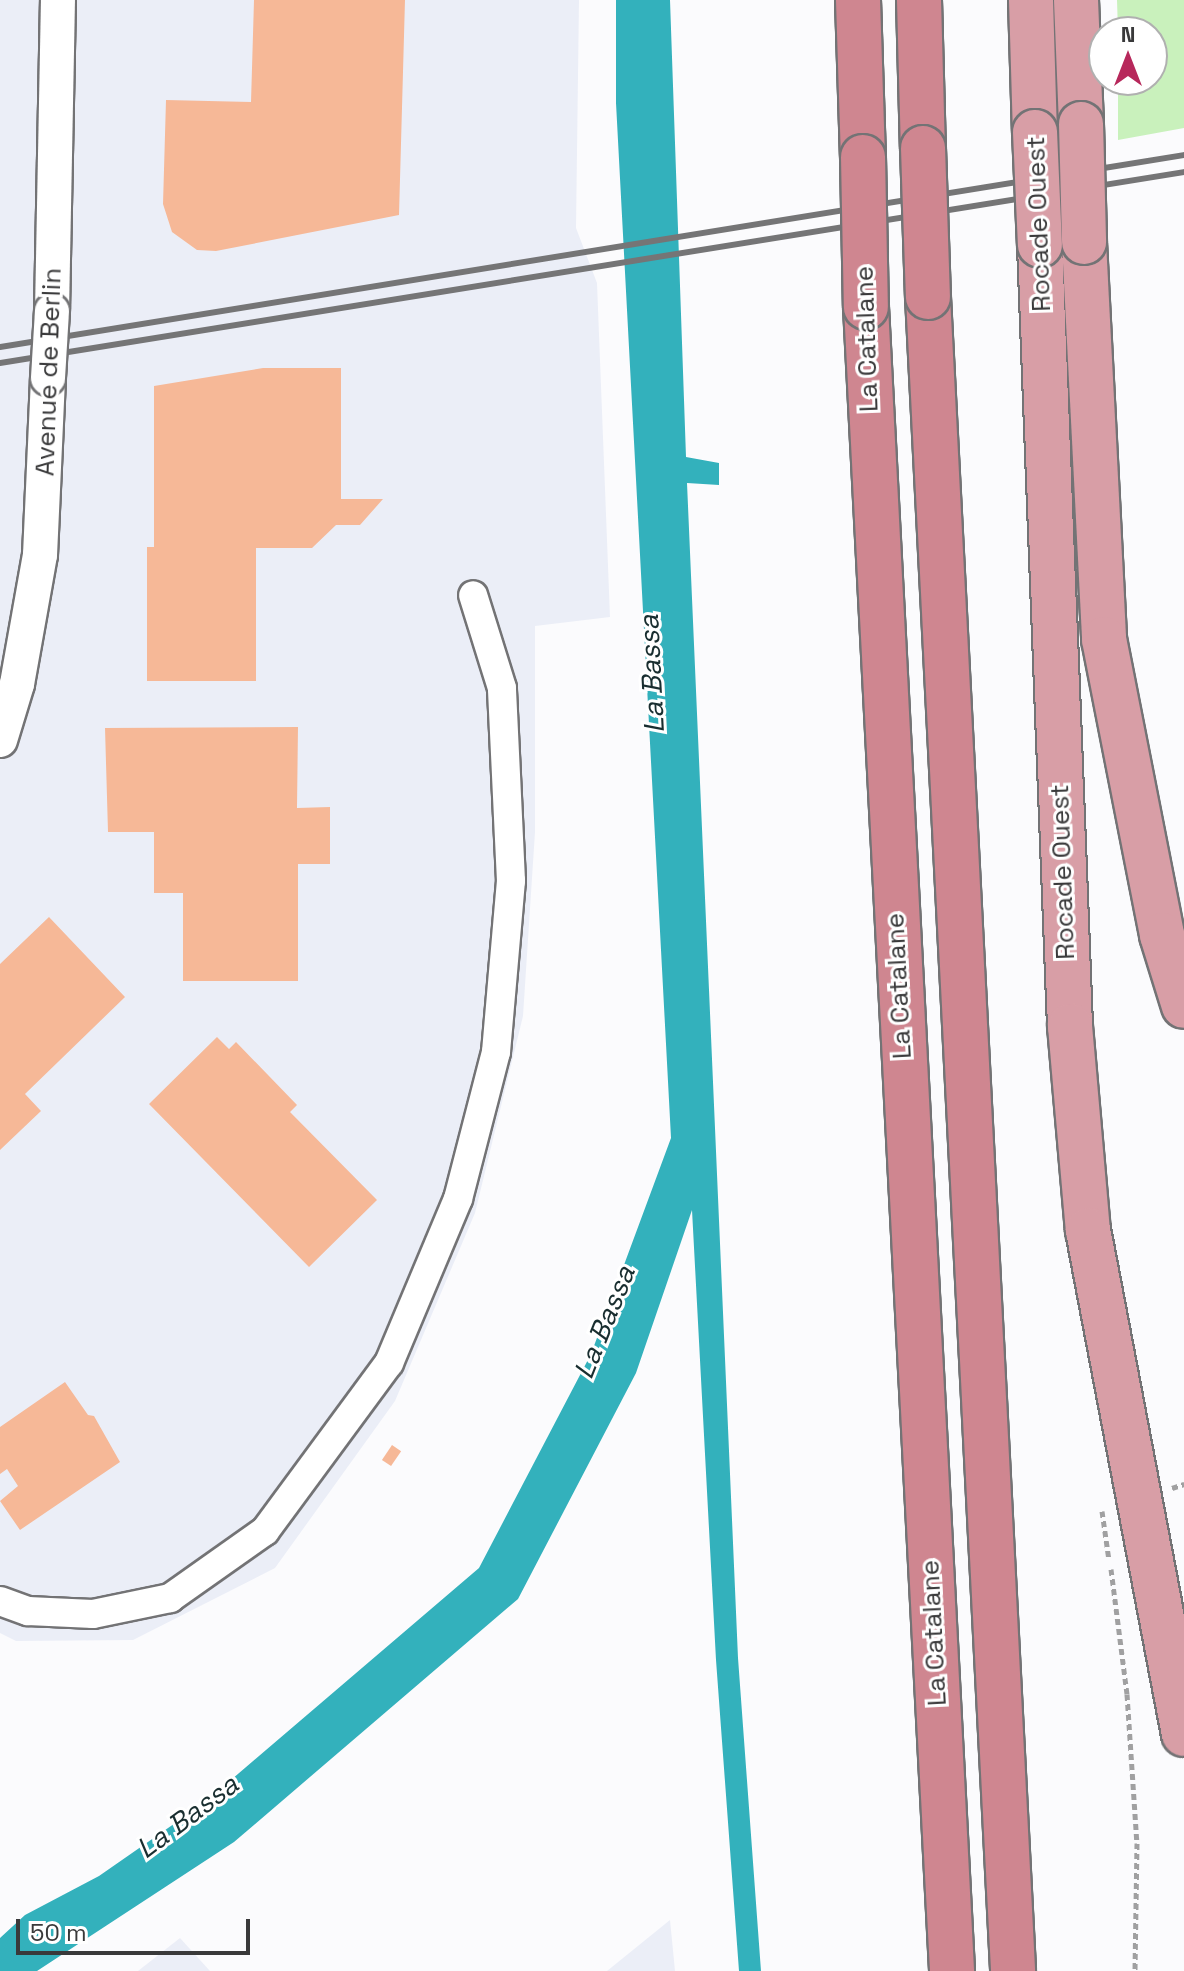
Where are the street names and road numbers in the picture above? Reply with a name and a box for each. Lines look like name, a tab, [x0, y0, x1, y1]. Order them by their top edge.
street label: Rocade Ouest	[1020, 136, 1058, 312]
street label: La Catalane	[849, 265, 885, 413]
street label: Avenue de Berlin	[30, 267, 68, 477]
street label: Rocade Ouest	[1044, 784, 1082, 960]
street label: La Catalane	[880, 912, 918, 1060]
street label: La Catalane	[915, 1559, 953, 1707]

